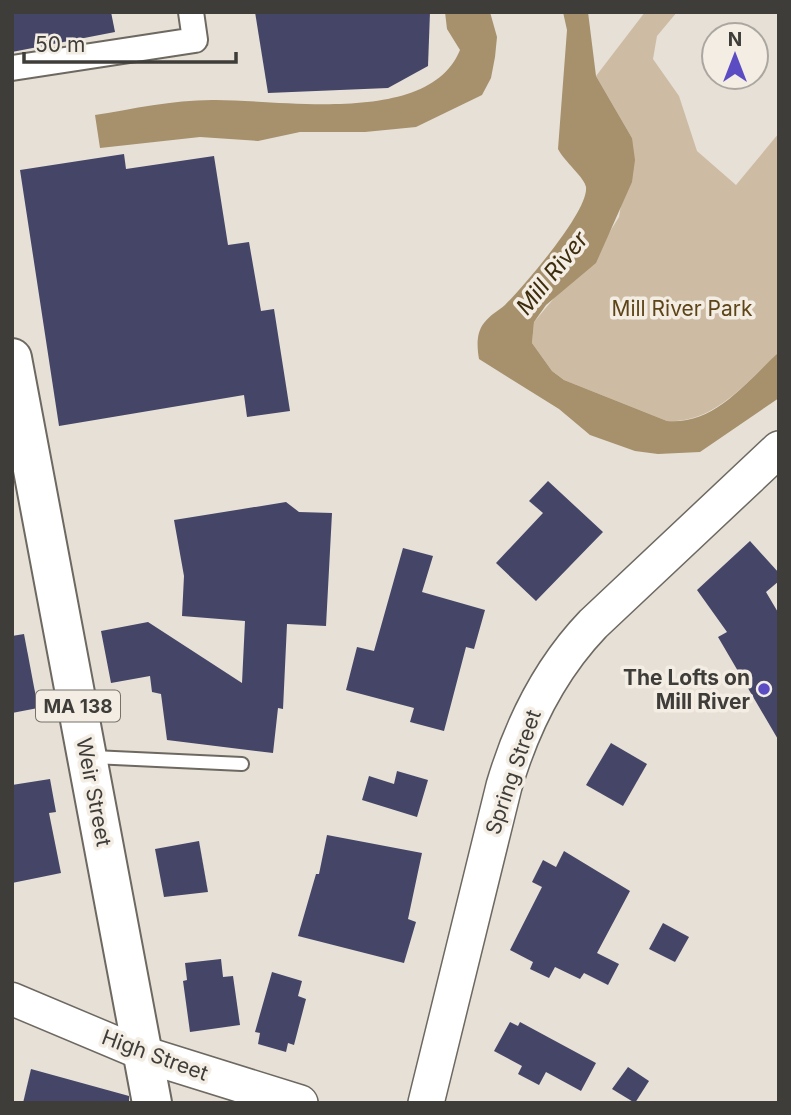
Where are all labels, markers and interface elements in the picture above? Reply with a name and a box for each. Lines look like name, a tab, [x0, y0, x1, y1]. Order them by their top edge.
scale bar	[24, 21, 236, 65]
north arrow	[700, 21, 770, 91]
text: N	[728, 28, 742, 51]
text: 50 m	[35, 32, 85, 57]
water label: Mill River	[510, 225, 595, 320]
park label: Mill River Park	[611, 296, 753, 321]
place label: The Lofts on Mill River	[623, 665, 750, 714]
marker: The Lofts on Mill River	[756, 681, 772, 697]
road number: MA 138	[36, 691, 120, 722]
street label: Spring Street	[480, 706, 546, 838]
street label: Weir Street	[71, 736, 117, 849]
street label: High Street	[98, 1024, 212, 1086]

